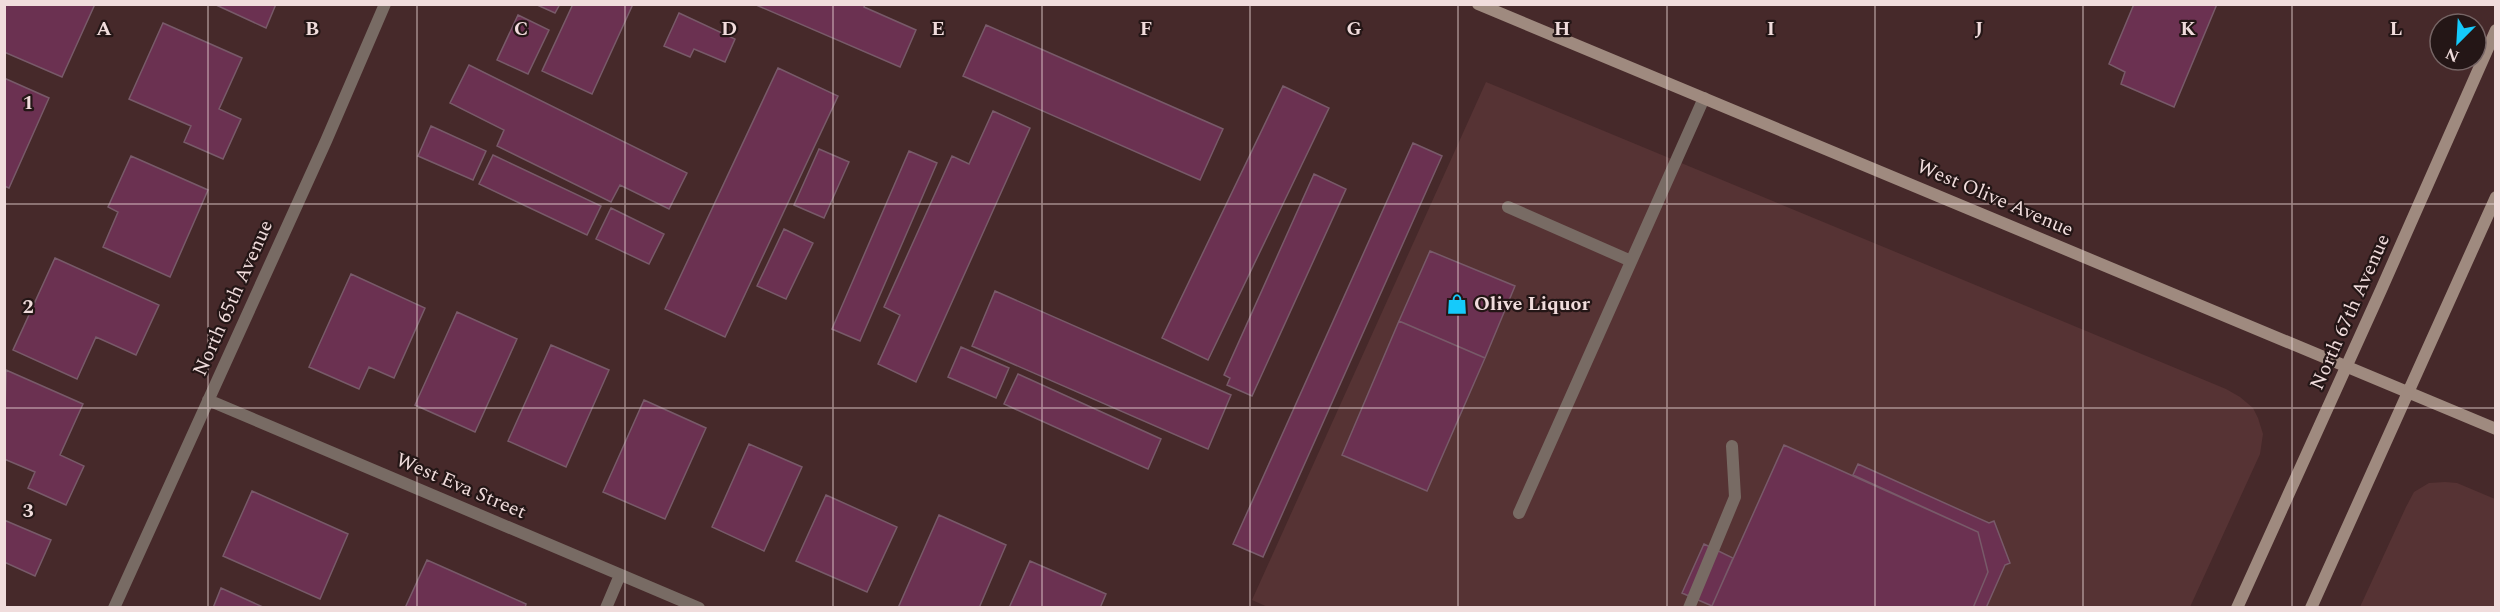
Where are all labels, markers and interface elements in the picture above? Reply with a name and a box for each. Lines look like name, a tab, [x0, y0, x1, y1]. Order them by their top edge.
north arrow	[2428, 12, 2488, 72]
text: A	[96, 14, 112, 44]
text: B	[305, 14, 319, 44]
text: C	[514, 14, 528, 44]
text: D	[721, 14, 737, 44]
text: E	[931, 14, 945, 44]
text: F	[1140, 14, 1152, 44]
text: G	[1346, 14, 1362, 44]
text: H	[1554, 14, 1570, 44]
text: I	[1767, 14, 1775, 44]
text: J	[1975, 14, 1983, 44]
text: K	[2180, 14, 2196, 44]
text: L	[2390, 14, 2402, 44]
text: N	[2441, 41, 2463, 68]
text: 1	[22, 88, 34, 118]
street label: West Olive Avenue	[1912, 151, 2078, 245]
street label: North 65th Avenue	[185, 215, 281, 381]
street label: North 67th Avenue	[2302, 229, 2398, 395]
place label: Olive Liquor	[1474, 289, 1590, 319]
text: 2	[22, 292, 34, 322]
shop icon: Olive Liquor	[1445, 292, 1469, 316]
street label: West Eva Street	[391, 445, 531, 527]
text: 3	[22, 496, 34, 526]

